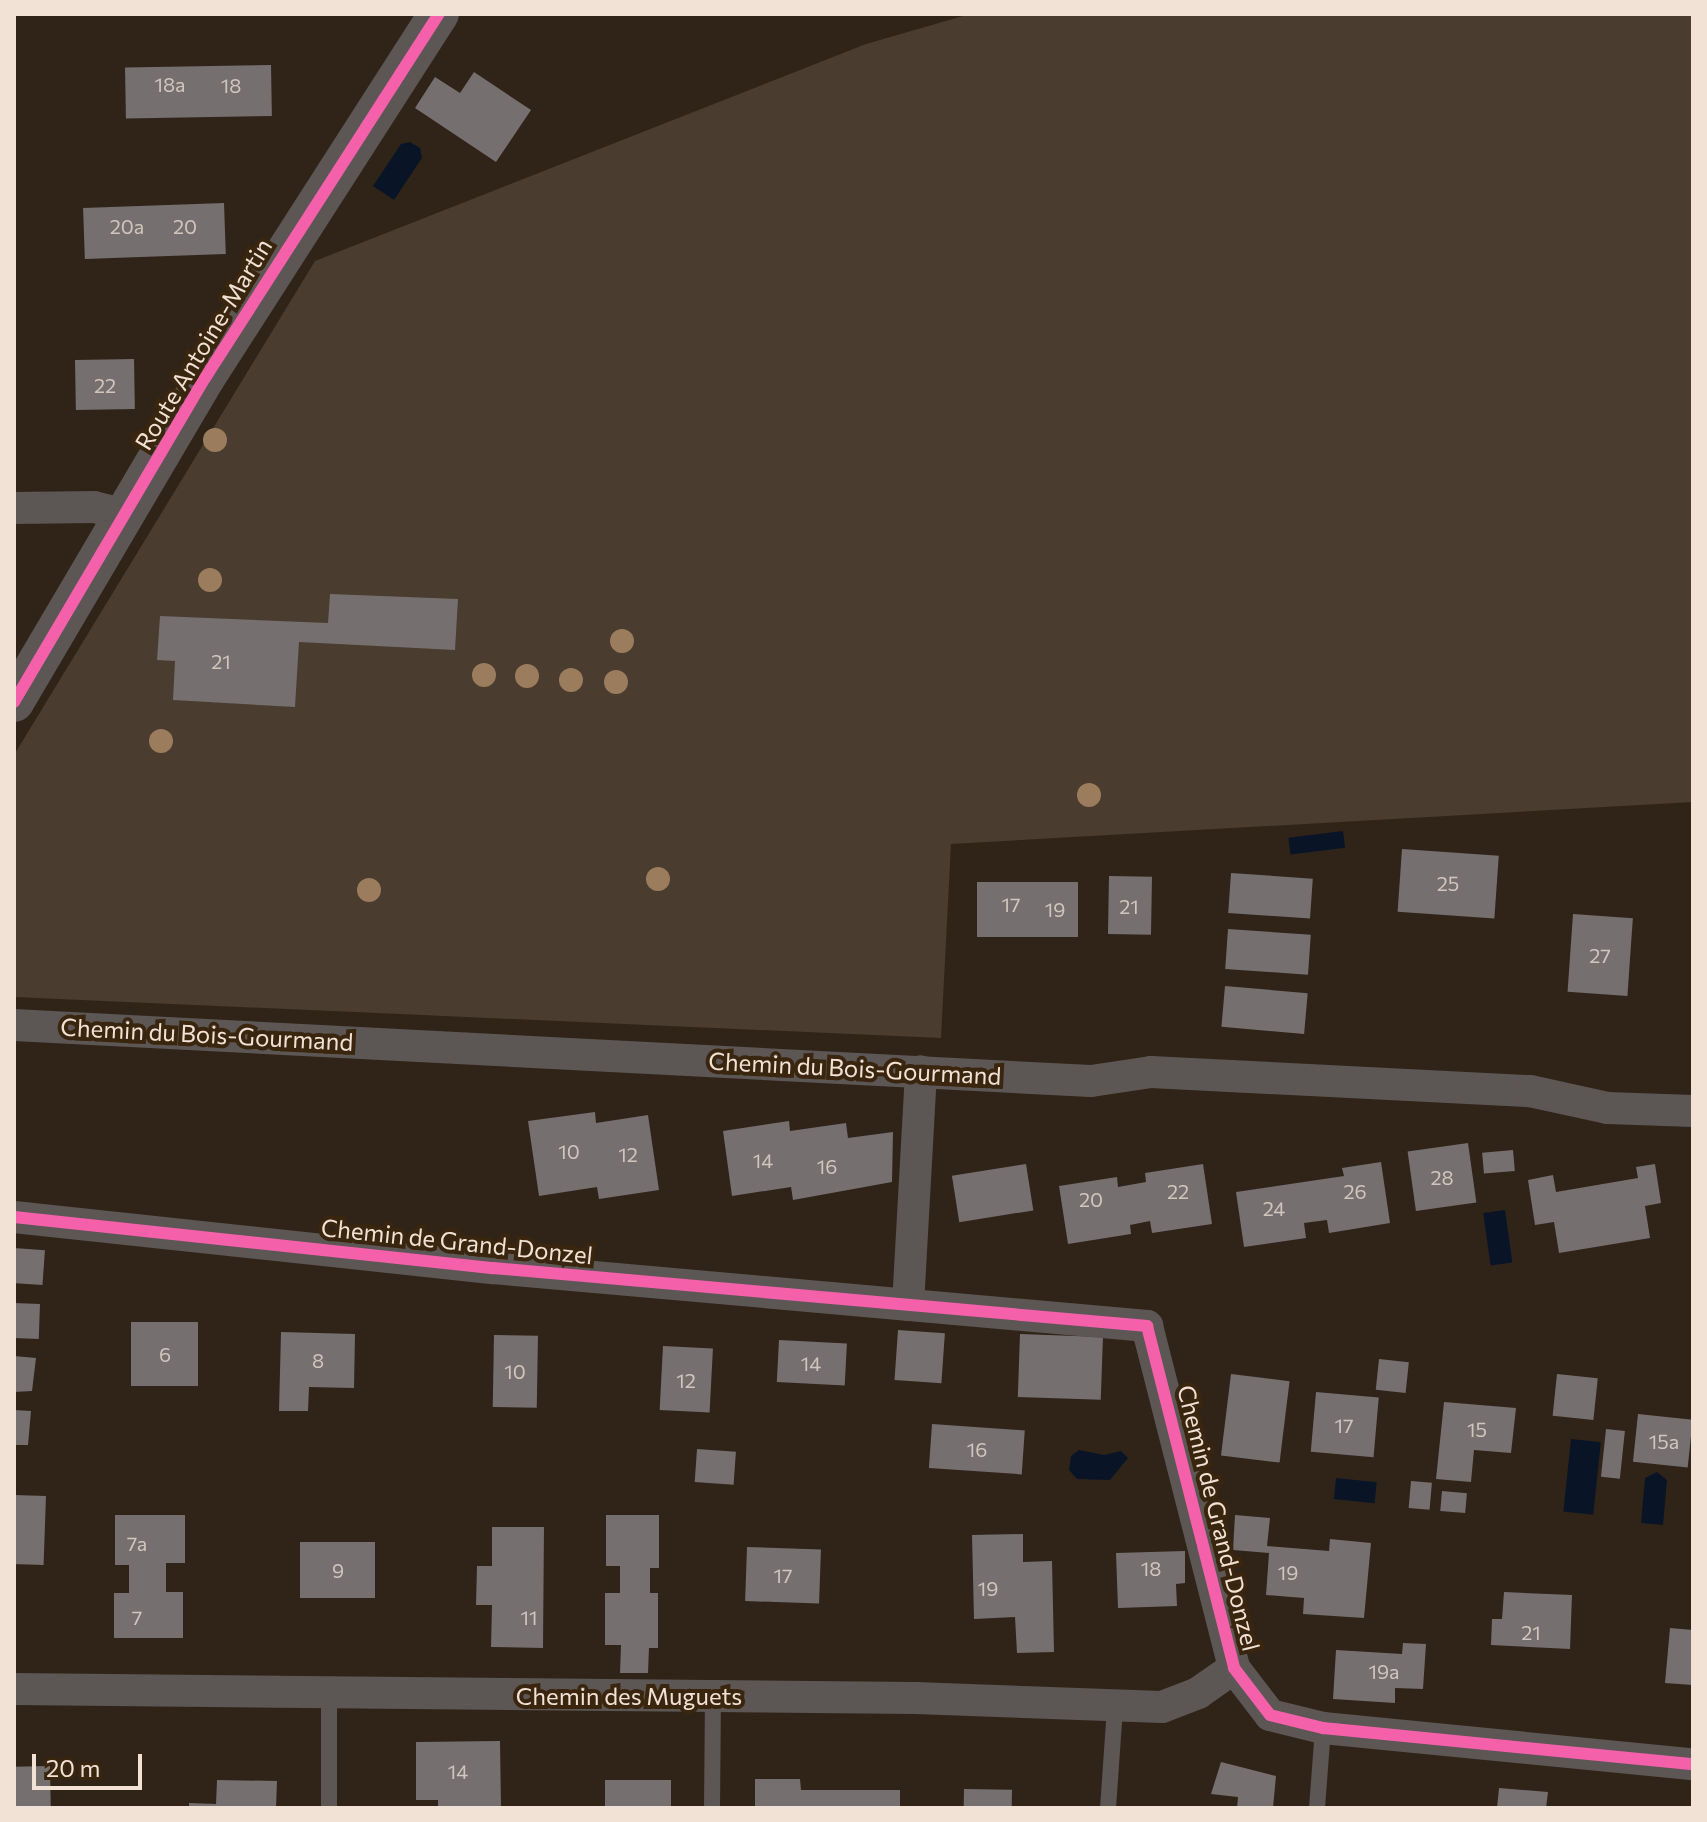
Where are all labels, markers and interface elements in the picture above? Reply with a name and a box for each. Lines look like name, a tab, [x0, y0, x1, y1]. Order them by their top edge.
house number: 18a	[154, 72, 186, 96]
house number: 18	[221, 73, 241, 97]
house number: 20a	[110, 214, 144, 238]
house number: 20	[173, 214, 197, 238]
street label: Route Antoine-Martin	[128, 233, 278, 455]
house number: 22	[94, 373, 116, 397]
house number: 21	[211, 649, 231, 673]
house number: 25	[1437, 871, 1459, 895]
house number: 17	[1001, 892, 1021, 916]
house number: 21	[1119, 894, 1139, 918]
house number: 19	[1045, 897, 1065, 921]
house number: 27	[1589, 943, 1611, 967]
street label: Chemin du Bois-Gourmand	[60, 1012, 354, 1056]
street label: Chemin du Bois-Gourmand	[708, 1046, 1002, 1090]
house number: 10	[558, 1139, 580, 1163]
house number: 12	[618, 1142, 638, 1166]
house number: 14	[753, 1148, 773, 1172]
house number: 16	[817, 1154, 837, 1178]
house number: 28	[1430, 1165, 1454, 1189]
house number: 22	[1167, 1179, 1189, 1203]
house number: 26	[1343, 1179, 1367, 1203]
house number: 20	[1079, 1187, 1103, 1211]
house number: 24	[1263, 1196, 1285, 1220]
street label: Chemin de Grand-Donzel	[320, 1212, 594, 1270]
house number: 6	[159, 1342, 171, 1366]
house number: 8	[312, 1348, 324, 1372]
house number: 14	[801, 1351, 821, 1375]
house number: 10	[504, 1359, 526, 1383]
house number: 12	[676, 1368, 696, 1392]
street label: Chemin de Grand-Donzel	[1172, 1382, 1266, 1654]
house number: 17	[1334, 1413, 1354, 1437]
house number: 15	[1467, 1417, 1487, 1441]
house number: 15a	[1649, 1429, 1679, 1453]
house number: 16	[967, 1437, 987, 1461]
house number: 7a	[127, 1531, 147, 1555]
house number: 18	[1141, 1556, 1161, 1580]
house number: 9	[332, 1558, 344, 1582]
house number: 19	[1278, 1560, 1298, 1584]
house number: 17	[773, 1563, 793, 1587]
house number: 19	[978, 1576, 998, 1600]
house number: 7	[132, 1605, 142, 1629]
house number: 11	[520, 1605, 538, 1629]
house number: 21	[1521, 1620, 1541, 1644]
house number: 19a	[1368, 1659, 1400, 1683]
street label: Chemin des Muguets	[516, 1682, 742, 1710]
scale bar	[36, 1738, 146, 1788]
text: 20 m	[46, 1753, 100, 1782]
house number: 14	[448, 1759, 468, 1783]

